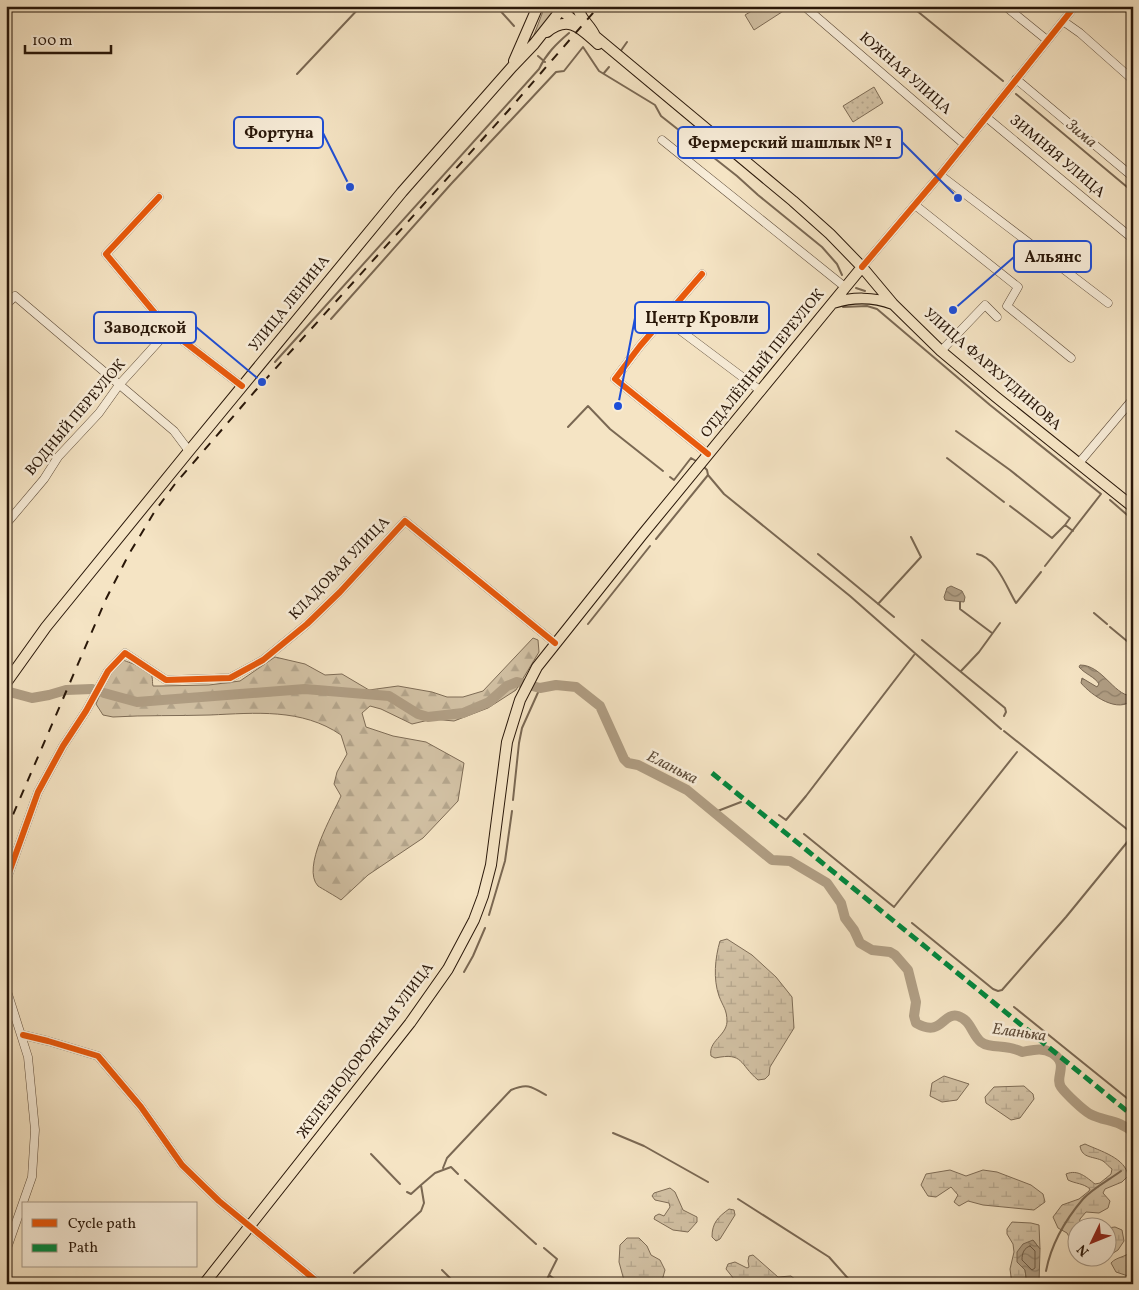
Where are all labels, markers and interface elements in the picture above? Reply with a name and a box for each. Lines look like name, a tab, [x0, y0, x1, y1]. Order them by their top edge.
scale bar	[25, 22, 111, 54]
street label: ЮЖНАЯ УЛИЦА	[854, 28, 956, 120]
text: 100 m	[32, 31, 72, 52]
street label: ЗИМНЯЯ УЛИЦА	[1005, 111, 1110, 204]
water label: Зима	[1060, 114, 1101, 154]
callout: Фортуна	[234, 117, 323, 148]
text: Фортуна	[244, 123, 314, 145]
callout: Фермерский шашлык № 1	[678, 127, 902, 158]
text: Фермерский шашлык № 1	[688, 133, 892, 155]
callout: Альянс	[1014, 241, 1091, 272]
text: Альянс	[1025, 247, 1082, 269]
street label: УЛИЦА ЛЕНИНА	[245, 251, 336, 357]
street label: ОТДАЛЁННЫЙ ПЕРЕУЛОК	[696, 285, 830, 443]
callout: Центр Кровли	[635, 302, 769, 333]
street label: УЛИЦА ФАРХУТДИНОВА	[918, 304, 1066, 436]
text: Центр Кровли	[645, 308, 759, 330]
callout: Заводской	[94, 312, 196, 343]
text: Заводской	[104, 318, 186, 340]
street label: ВОДНЫЙ ПЕРЕУЛОК	[21, 355, 131, 481]
street label: КЛАДОВАЯ УЛИЦА	[285, 512, 395, 625]
water label: Еланька	[643, 746, 702, 790]
street label: ЖЕЛЕЗНОДОРОЖНАЯ УЛИЦА	[293, 958, 440, 1143]
water label: Еланька	[990, 1018, 1048, 1048]
legend	[22, 1202, 198, 1268]
text: Cycle path	[68, 1214, 136, 1235]
north arrow	[1066, 1218, 1116, 1268]
text: Path	[68, 1238, 98, 1259]
text: N	[1073, 1240, 1094, 1260]

